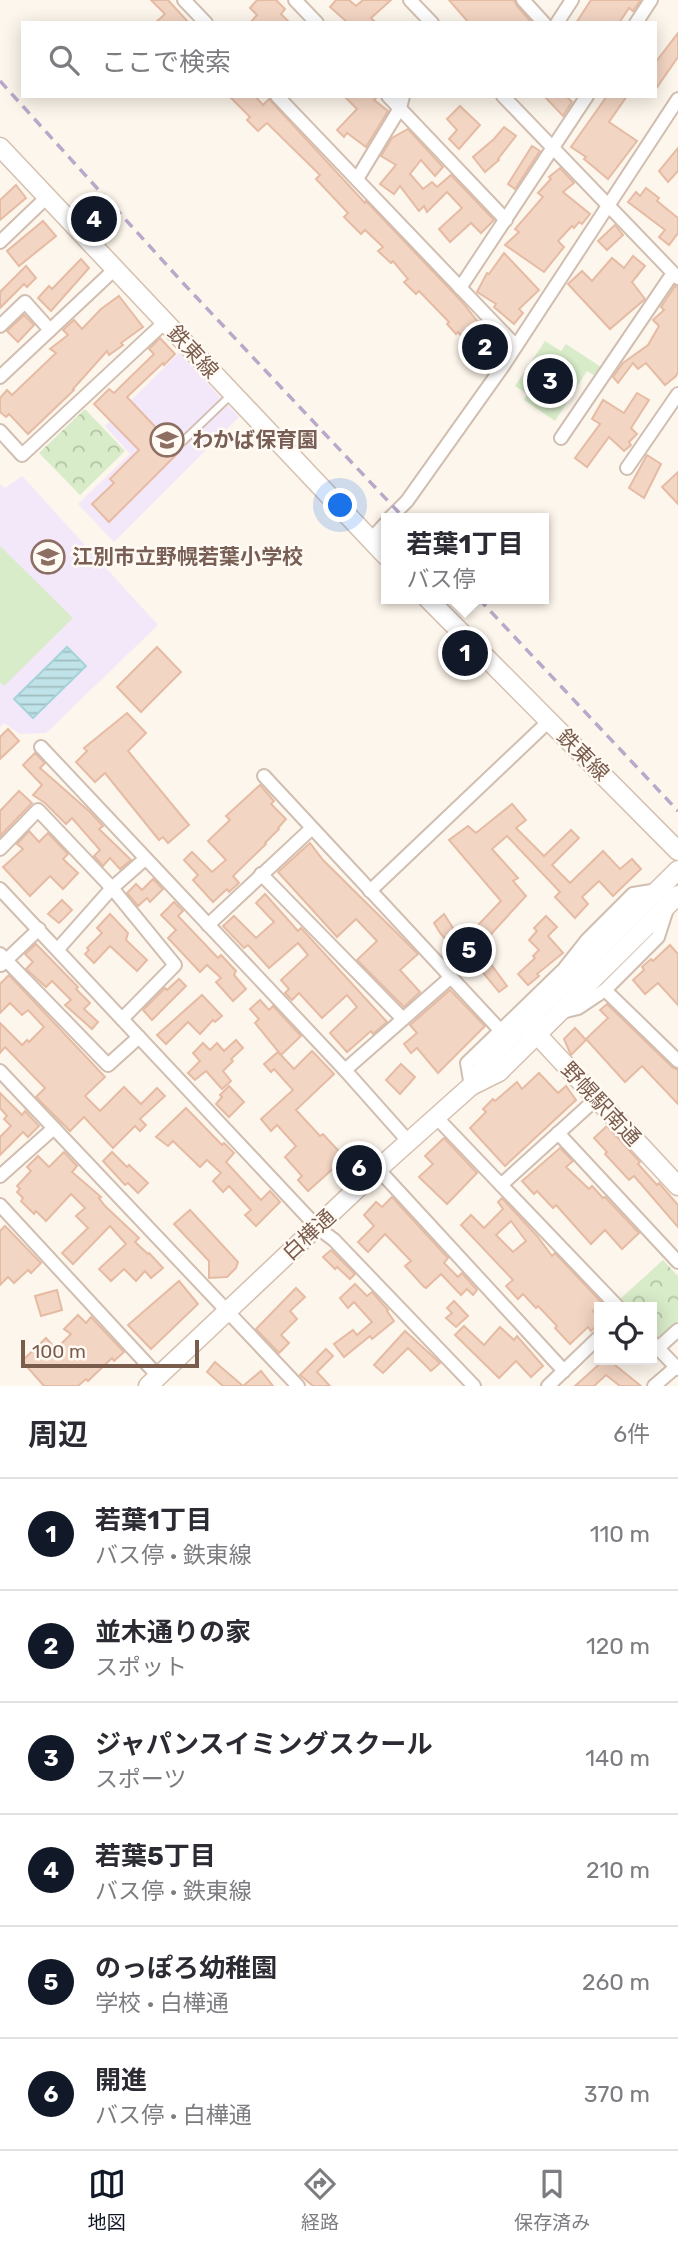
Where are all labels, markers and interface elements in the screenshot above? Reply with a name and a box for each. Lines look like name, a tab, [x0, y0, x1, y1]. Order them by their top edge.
search box	[21, 21, 657, 98]
icon: search	[45, 41, 83, 79]
text: ここで検索	[101, 47, 231, 78]
pin: 4	[71, 193, 117, 245]
street label: 鉄東線	[163, 320, 224, 383]
pin: 2	[462, 321, 508, 373]
pin: 3	[527, 355, 573, 407]
school or university icon: わかば保育園	[148, 421, 186, 459]
place label: わかば保育園	[192, 427, 318, 452]
your location	[323, 488, 357, 522]
popup	[381, 513, 549, 604]
text: 若葉1丁目	[407, 529, 523, 560]
school or university icon: 江別市立野幌若葉小学校	[29, 538, 67, 576]
place label: 江別市立野幌若葉小学校	[72, 544, 303, 569]
text: バス停	[407, 565, 476, 593]
pin: 1	[442, 627, 488, 679]
street label: 鉄東線	[552, 724, 614, 786]
pin: 5	[446, 924, 492, 976]
street label: 野幌駅南通	[556, 1057, 646, 1151]
pin: 6	[336, 1142, 382, 1194]
street label: 白樺通	[277, 1204, 340, 1265]
map controls	[594, 1302, 657, 1365]
button: locate	[594, 1302, 657, 1365]
scale bar	[21, 1337, 200, 1369]
text: 100 m	[32, 1340, 86, 1363]
text: 周辺	[28, 1417, 88, 1453]
text: 6件	[613, 1420, 650, 1448]
text: 若葉1丁目	[95, 1505, 212, 1536]
text: 1	[45, 1520, 57, 1548]
text: 110 m	[590, 1520, 650, 1548]
text: バス停 · 鉄東線	[95, 1541, 252, 1569]
text: 並木通りの家	[95, 1617, 251, 1648]
text: 2	[44, 1632, 58, 1660]
text: 120 m	[586, 1632, 650, 1660]
text: スポット	[95, 1653, 187, 1681]
text: ジャパンスイミングスクール	[95, 1729, 432, 1760]
text: 3	[43, 1744, 59, 1772]
text: 140 m	[585, 1744, 650, 1772]
text: スポーツ	[95, 1765, 187, 1793]
text: 若葉5丁目	[95, 1841, 216, 1872]
text: 4	[43, 1856, 59, 1884]
text: 210 m	[586, 1856, 650, 1884]
text: バス停 · 鉄東線	[95, 1877, 252, 1905]
text: のっぽろ幼稚園	[95, 1953, 277, 1984]
text: 5	[44, 1968, 58, 1996]
text: 260 m	[582, 1968, 650, 1996]
text: 学校 · 白樺通	[95, 1989, 229, 2017]
text: 開進	[95, 2065, 147, 2096]
text: 6	[44, 2080, 58, 2108]
text: 370 m	[584, 2080, 650, 2108]
text: バス停 · 白樺通	[95, 2101, 252, 2129]
tab: 地図	[88, 2165, 126, 2234]
tab: 経路	[301, 2165, 339, 2234]
tab: 保存済み	[514, 2165, 590, 2234]

